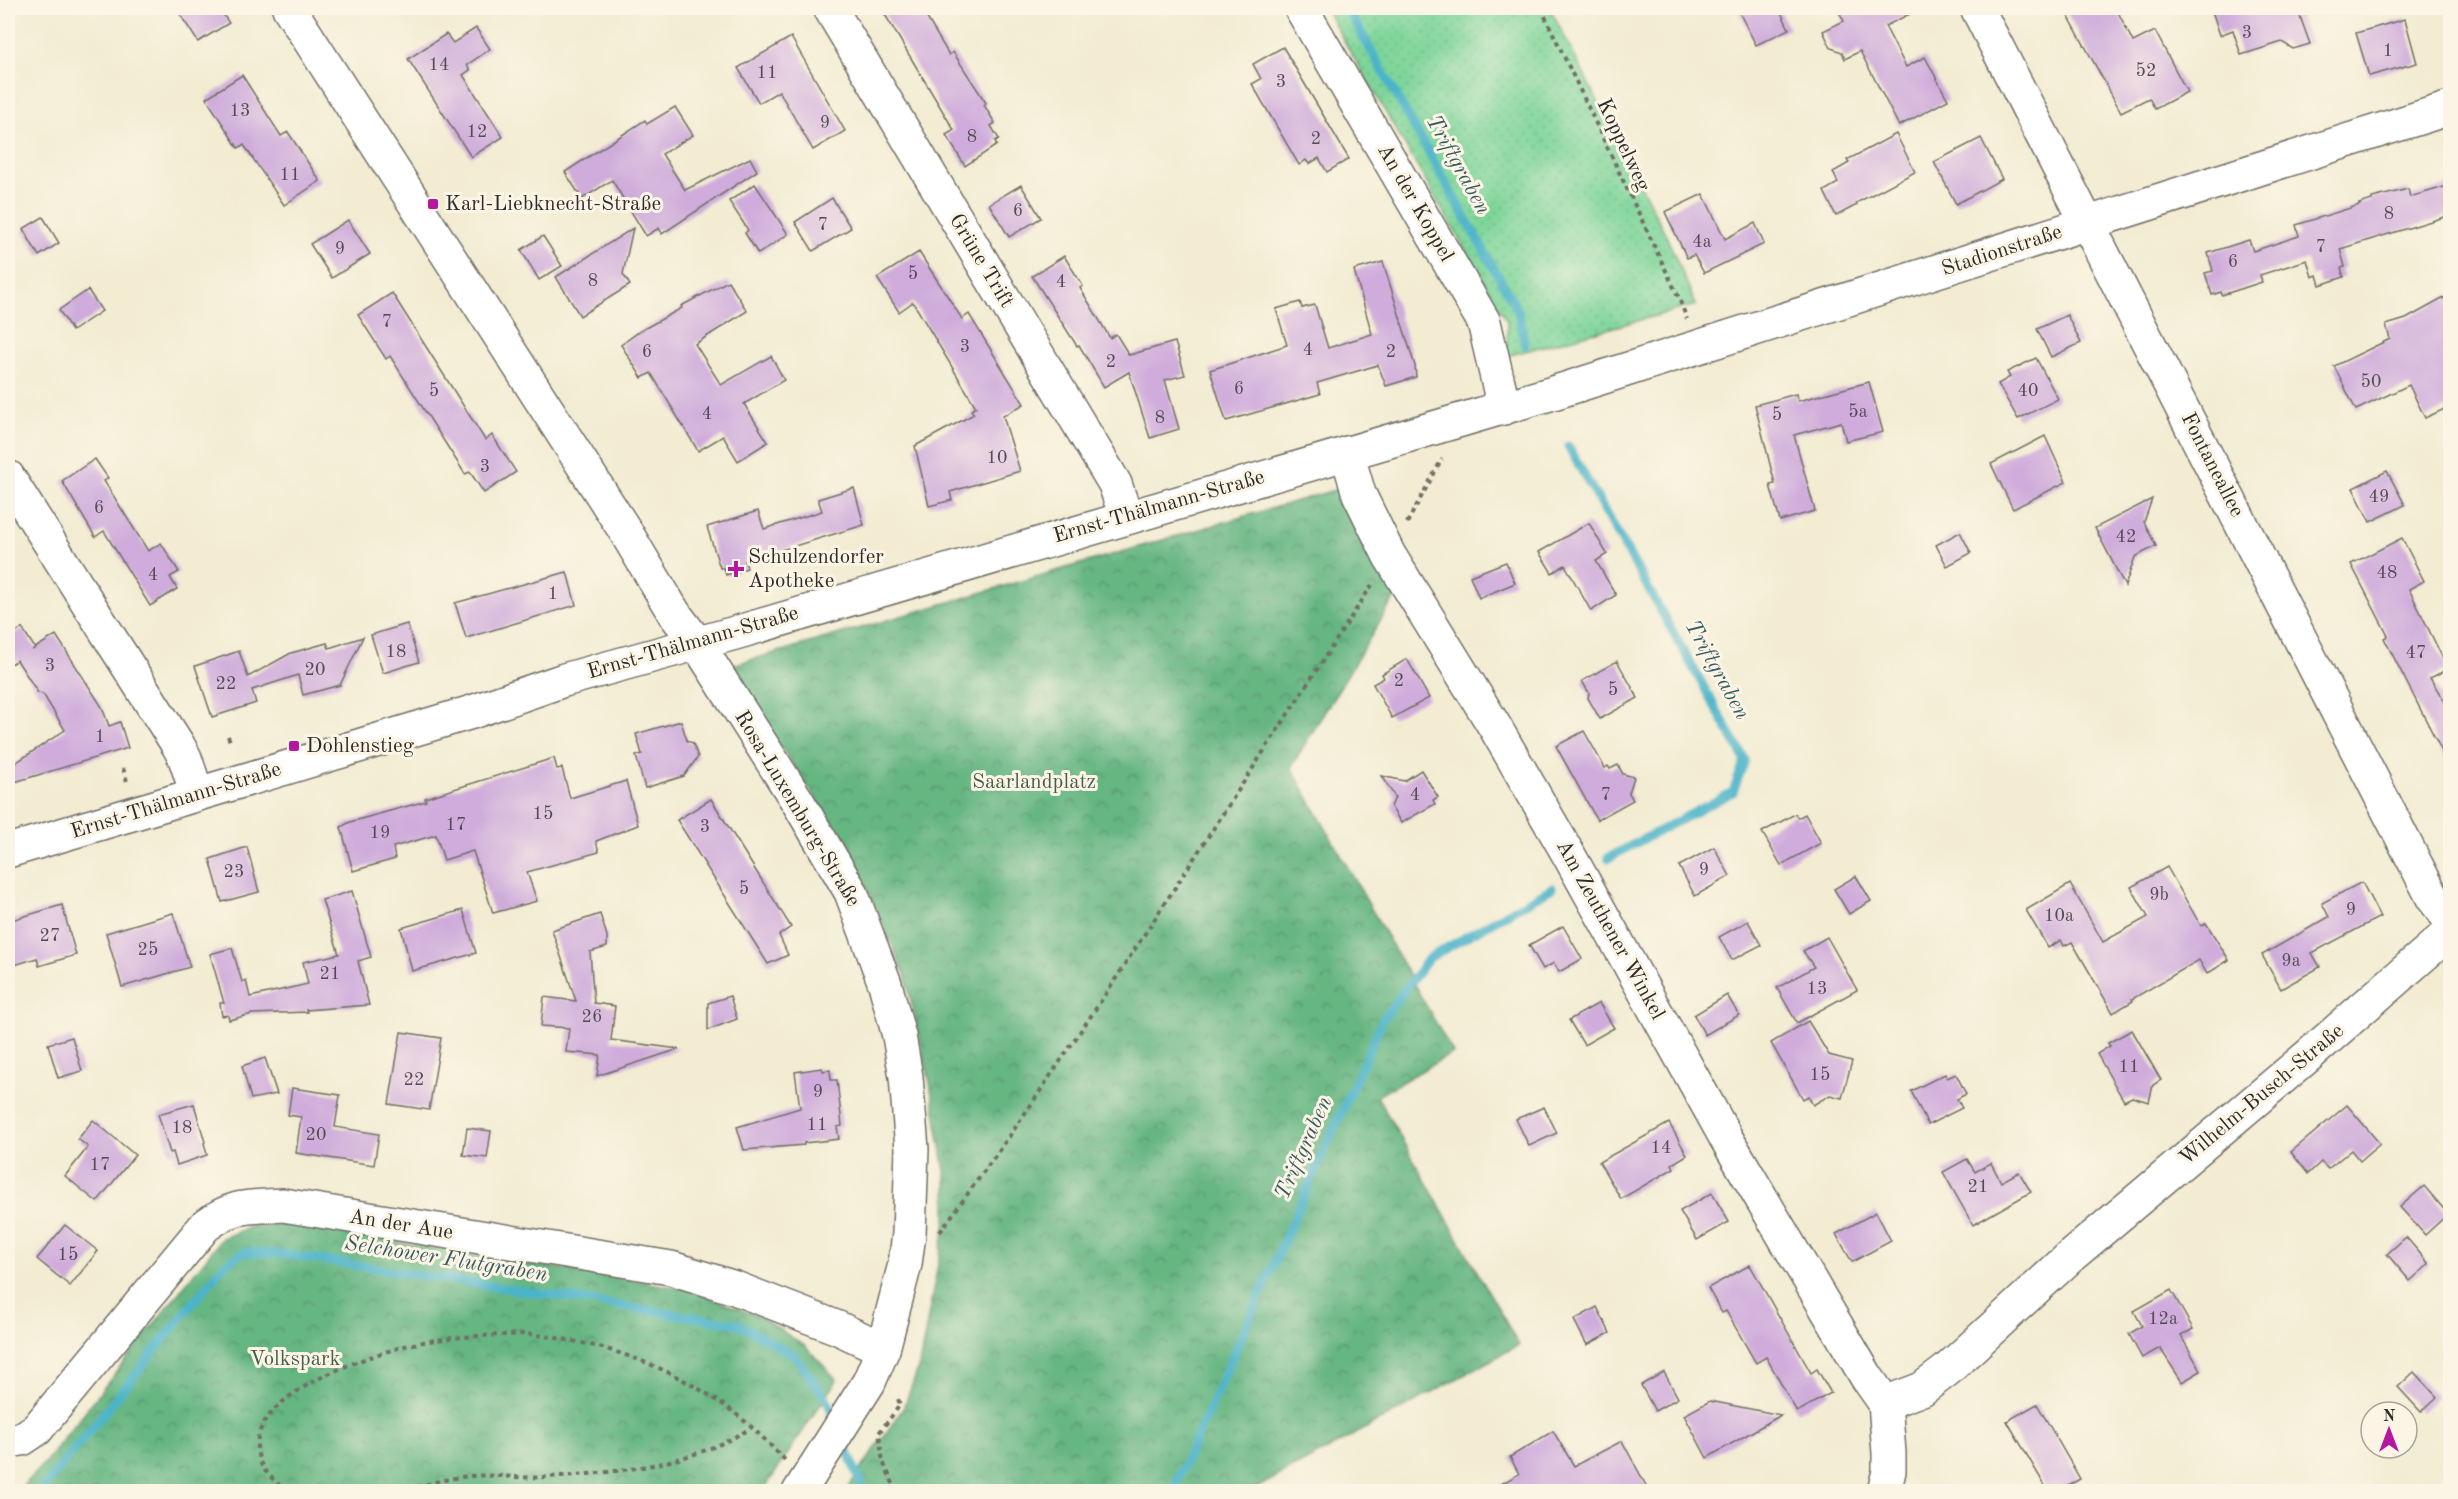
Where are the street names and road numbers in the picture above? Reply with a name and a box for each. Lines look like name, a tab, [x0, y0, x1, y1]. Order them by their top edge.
street label: Koppelweg	[1592, 95, 1654, 195]
street label: An der Koppel	[1373, 141, 1457, 266]
street label: Grüne Trift	[945, 210, 1017, 312]
street label: Stadionstraße	[1939, 222, 2065, 280]
street label: Fontaneallee	[2177, 409, 2247, 521]
street label: Ernst-Thälmann-Straße	[1051, 467, 1267, 547]
street label: Ernst-Thälmann-Straße	[585, 603, 801, 683]
street label: Rosa-Luxemburg-Straße	[730, 707, 864, 911]
street label: Ernst-Thälmann-Straße	[68, 759, 284, 843]
street label: Am Zeuthener Winkel	[1552, 837, 1668, 1024]
street label: Wilhelm-Busch-Straße	[2176, 1020, 2348, 1170]
street label: An der Aue	[347, 1206, 455, 1244]

